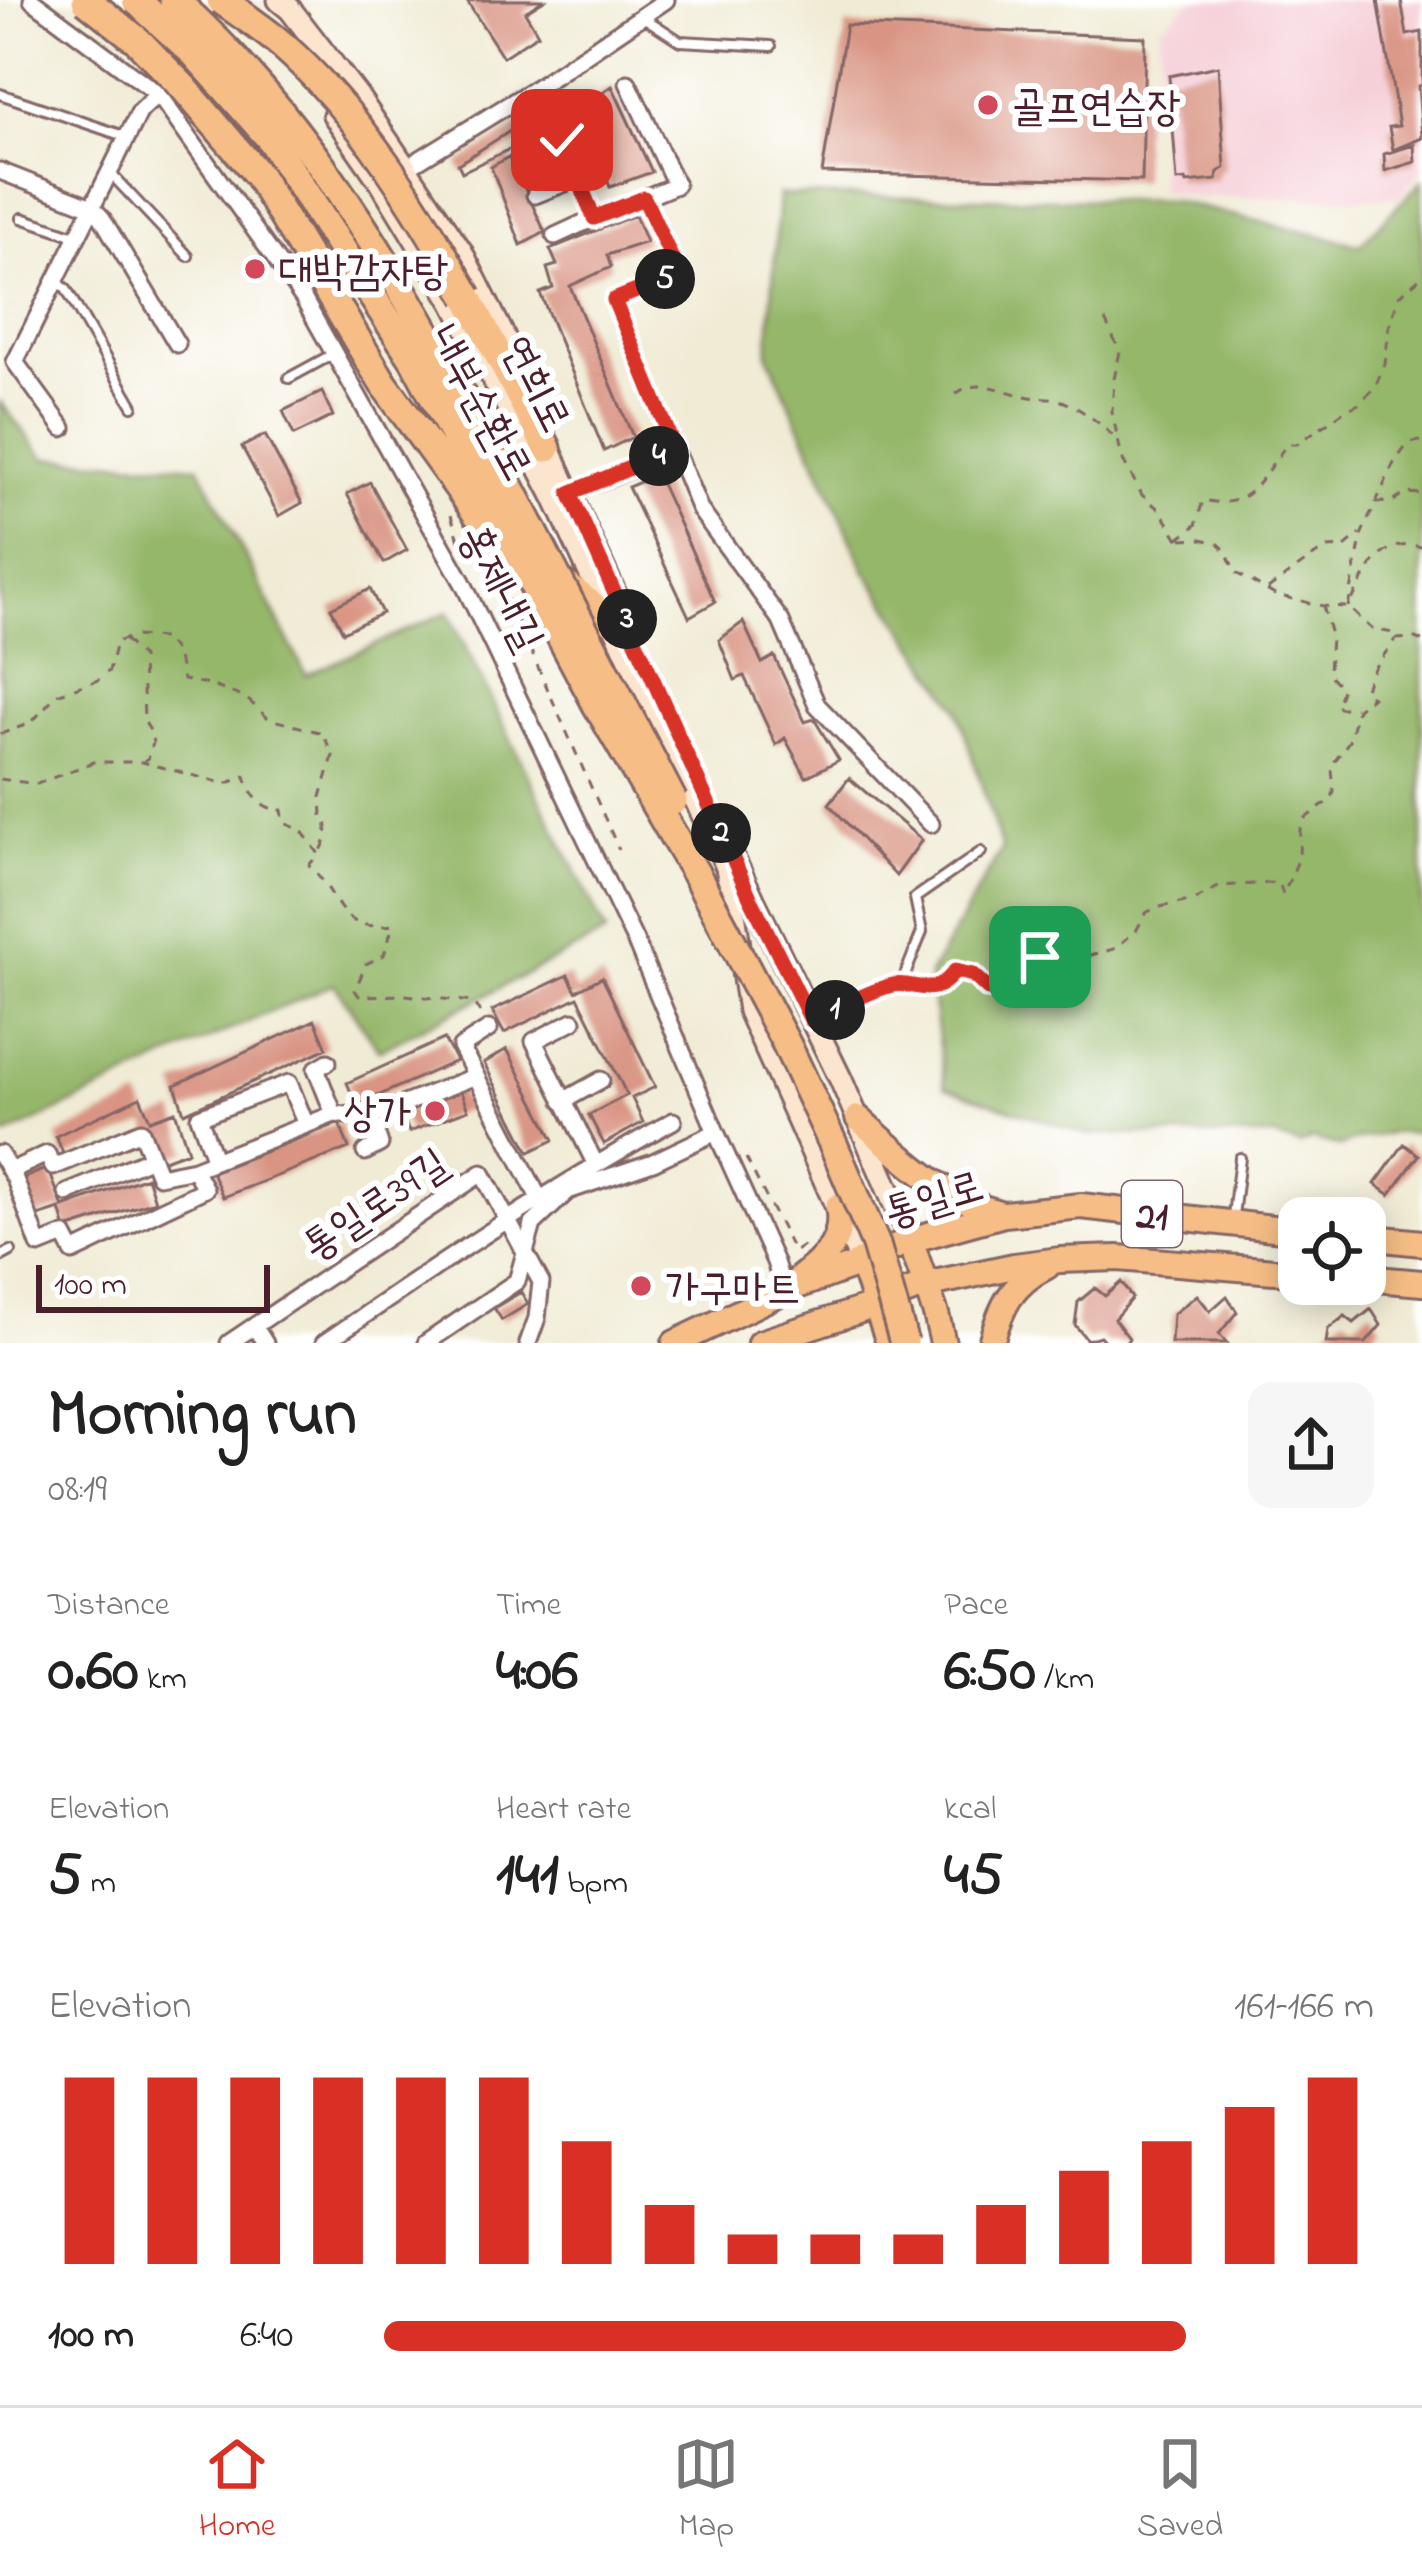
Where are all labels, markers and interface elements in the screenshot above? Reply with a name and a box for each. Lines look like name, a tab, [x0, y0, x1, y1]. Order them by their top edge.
place label: 골프연습장	[1012, 79, 1181, 140]
pin	[511, 89, 613, 191]
marker: 골프연습장	[975, 92, 1001, 118]
icon: check	[529, 107, 595, 173]
place label: 대박감자탕	[279, 243, 448, 304]
pin: 5	[635, 249, 695, 309]
text: 5	[656, 255, 674, 303]
marker: 대박감자탕	[242, 256, 268, 282]
street label: 내부순환로	[410, 315, 546, 493]
street label: 연희로	[484, 326, 584, 444]
pin: 4	[629, 426, 689, 486]
text: 4	[652, 432, 666, 480]
street label: 홍제내길	[441, 515, 557, 663]
pin: 3	[597, 589, 657, 649]
text: 3	[620, 595, 634, 643]
pin: 2	[691, 803, 751, 863]
text: 2	[713, 809, 729, 857]
pin	[989, 906, 1091, 1008]
icon: arrive	[1007, 924, 1073, 990]
pin: 1	[805, 980, 865, 1040]
text: 1	[830, 986, 840, 1034]
place label: 상가	[343, 1085, 411, 1146]
marker: 상가	[422, 1098, 448, 1124]
street label: 통일로39길	[291, 1135, 462, 1278]
street label: 통일로	[877, 1157, 992, 1245]
road number: 21	[1122, 1181, 1182, 1247]
map controls	[1278, 1197, 1386, 1305]
button: locate	[1278, 1197, 1386, 1305]
scale bar	[36, 1259, 270, 1312]
place label: 가구마트	[665, 1260, 800, 1321]
text: 100 m	[54, 1262, 127, 1310]
marker: 가구마트	[628, 1273, 654, 1299]
text: Morning run	[48, 1369, 357, 1465]
button: share	[1248, 1382, 1374, 1508]
text: 08:19	[48, 1462, 107, 1519]
text: Distance	[48, 1582, 170, 1630]
text: Time	[496, 1582, 561, 1630]
text: Pace	[944, 1582, 1008, 1630]
text: 0.60	[48, 1630, 138, 1717]
text: 4:06	[496, 1630, 578, 1717]
text: 6:50	[944, 1630, 1036, 1717]
text: km	[138, 1656, 187, 1704]
text: /km	[1036, 1656, 1094, 1704]
text: Elevation	[48, 1786, 169, 1834]
text: Heart rate	[496, 1786, 631, 1834]
text: kcal	[944, 1786, 996, 1834]
text: 5	[48, 1834, 82, 1921]
text: 141	[496, 1834, 559, 1921]
text: 45	[944, 1834, 1003, 1921]
text: m	[82, 1860, 116, 1908]
text: bpm	[559, 1860, 628, 1908]
text: Elevation	[48, 1979, 191, 2036]
text: 161–166 m	[1234, 1979, 1374, 2036]
text: 100 m	[48, 2308, 134, 2365]
text: 6:40	[240, 2308, 293, 2365]
tab: Home	[199, 2431, 276, 2551]
tab: Map	[673, 2431, 739, 2551]
tab: Saved	[1137, 2431, 1223, 2551]

